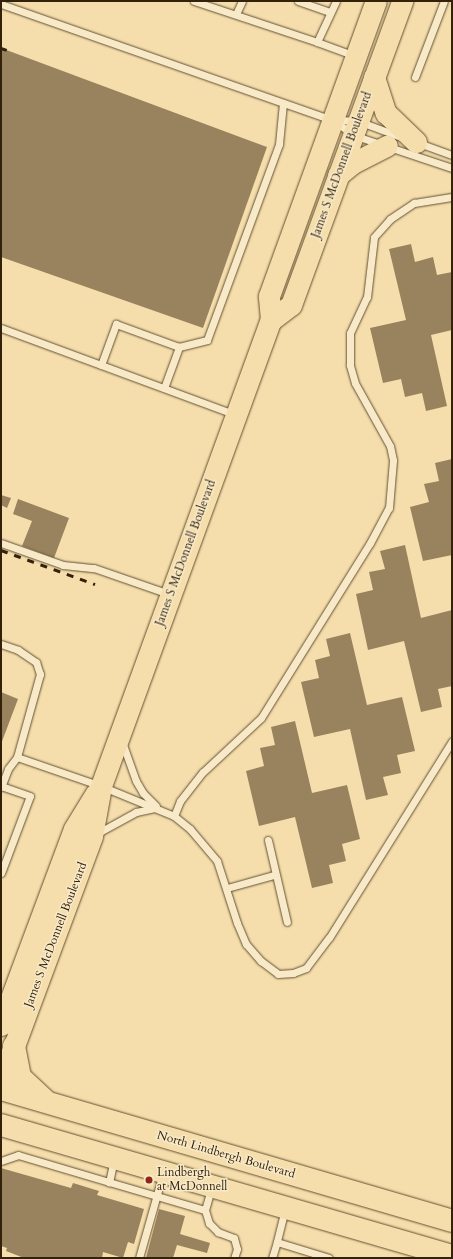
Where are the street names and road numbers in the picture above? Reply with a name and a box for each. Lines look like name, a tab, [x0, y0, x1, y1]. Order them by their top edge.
street label: James S McDonnell Boulevard	[309, 90, 375, 240]
street label: James S McDonnell Boulevard	[153, 478, 219, 628]
street label: James S McDonnell Boulevard	[22, 860, 90, 1010]
street label: North Lindbergh Boulevard	[155, 1128, 297, 1182]

